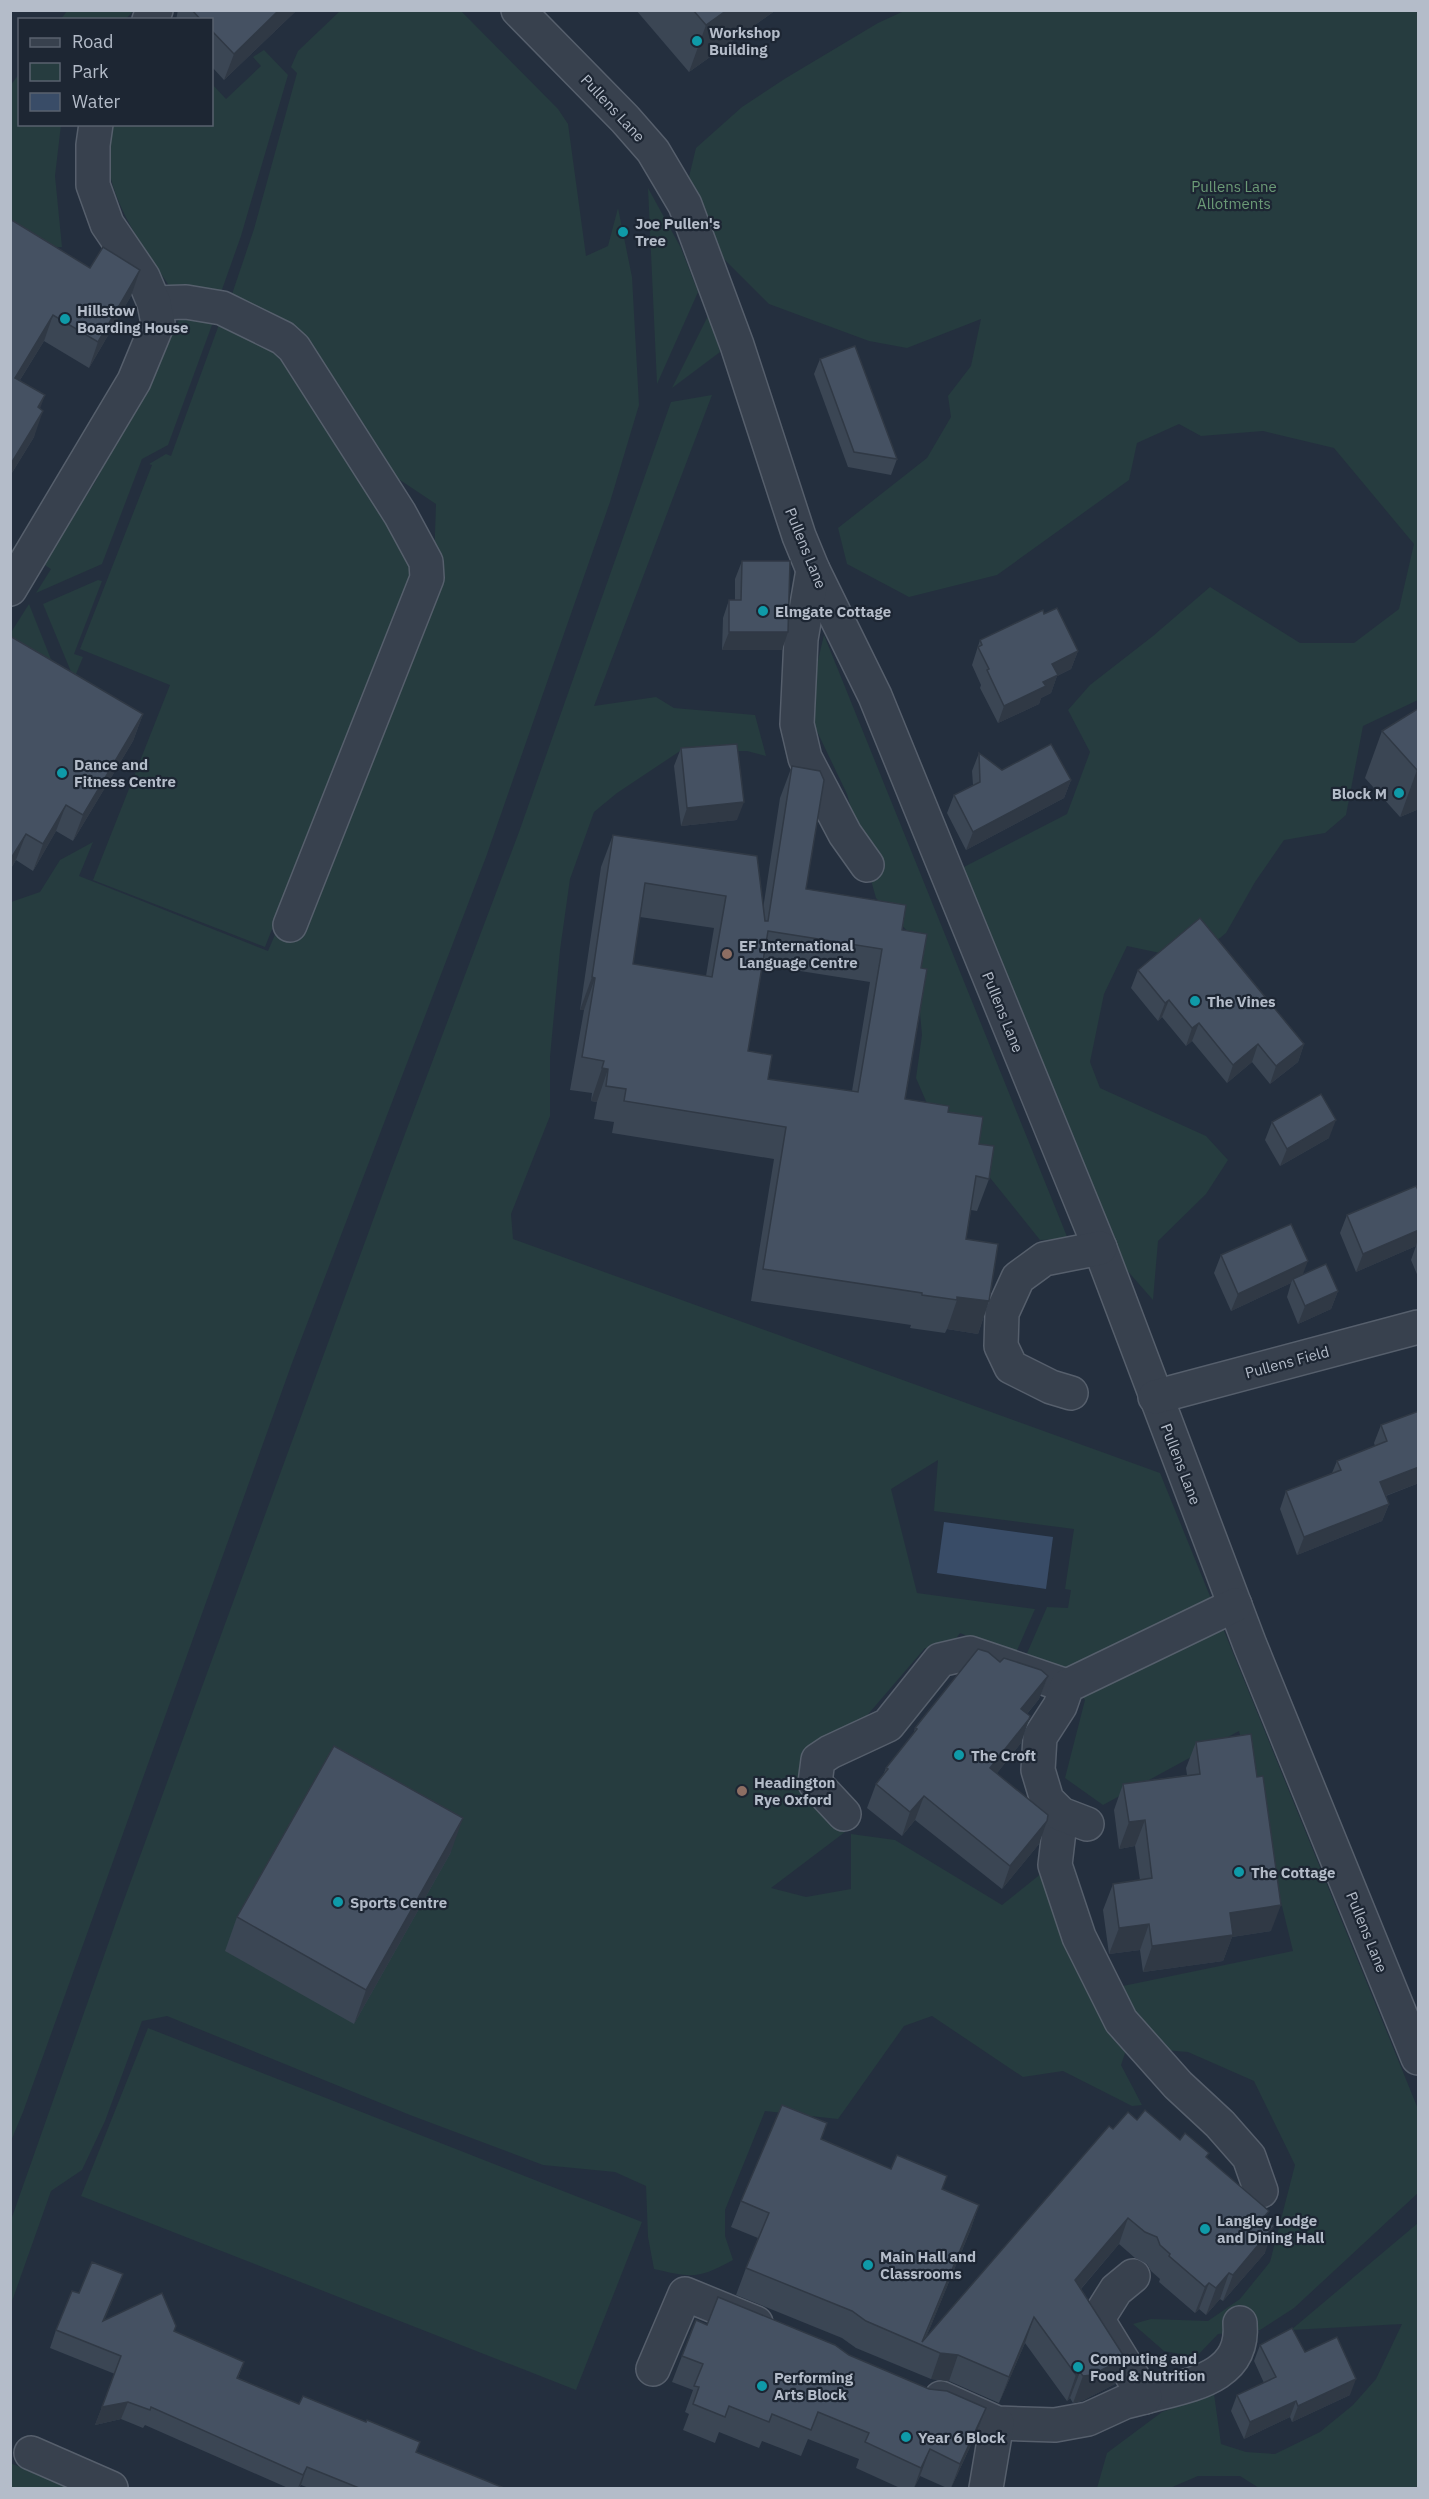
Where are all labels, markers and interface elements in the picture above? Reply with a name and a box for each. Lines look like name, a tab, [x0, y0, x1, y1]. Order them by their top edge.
legend	[18, 18, 213, 126]
place label: Workshop Building	[709, 23, 780, 59]
text: Road	[72, 30, 113, 53]
marker: Workshop Building	[690, 34, 704, 48]
text: Park	[72, 60, 109, 83]
street label: Pullens Lane	[577, 70, 649, 146]
text: Water	[72, 90, 121, 113]
park label: Pullens Lane Allotments	[1191, 177, 1277, 213]
place label: Joe Pullen's Tree	[635, 214, 721, 250]
marker: Joe Pullen's Tree	[616, 225, 630, 239]
place label: Hillstow Boarding House	[77, 301, 188, 337]
marker: Hillstow Boarding House	[58, 312, 72, 326]
street label: Pullens Lane	[781, 505, 831, 591]
place label: Elmgate Cottage	[775, 602, 891, 621]
marker: Elmgate Cottage	[756, 604, 770, 618]
place label: Dance and Fitness Centre	[74, 755, 176, 791]
marker: Dance and Fitness Centre	[55, 766, 69, 780]
place label: Block M	[1332, 784, 1387, 803]
marker: Block M	[1392, 786, 1406, 800]
place label: EF International Language Centre	[739, 936, 858, 972]
marker: EF International Language Centre	[720, 947, 734, 961]
street label: Pullens Lane	[978, 969, 1028, 1055]
place label: The Vines	[1207, 992, 1276, 1011]
marker: The Vines	[1188, 994, 1202, 1008]
street label: Pullens Field	[1243, 1342, 1331, 1382]
street label: Pullens Lane	[1157, 1421, 1205, 1507]
place label: The Croft	[971, 1746, 1036, 1765]
marker: The Croft	[952, 1748, 966, 1762]
place label: Headington Rye Oxford	[754, 1773, 836, 1809]
marker: Headington Rye Oxford	[735, 1784, 749, 1798]
place label: The Cottage	[1251, 1863, 1335, 1882]
marker: The Cottage	[1232, 1865, 1246, 1879]
street label: Pullens Lane	[1342, 1889, 1392, 1975]
place label: Sports Centre	[350, 1893, 447, 1912]
marker: Sports Centre	[331, 1895, 345, 1909]
place label: Langley Lodge and Dining Hall	[1217, 2211, 1325, 2247]
marker: Langley Lodge and Dining Hall	[1198, 2222, 1212, 2236]
place label: Main Hall and Classrooms	[880, 2247, 976, 2283]
marker: Main Hall and Classrooms	[861, 2258, 875, 2272]
place label: Computing and Food & Nutrition	[1090, 2349, 1206, 2385]
marker: Computing and Food & Nutrition	[1071, 2360, 1085, 2374]
place label: Performing Arts Block	[774, 2368, 854, 2404]
marker: Performing Arts Block	[755, 2379, 769, 2393]
place label: Year 6 Block	[918, 2428, 1006, 2447]
marker: Year 6 Block	[899, 2430, 913, 2444]

